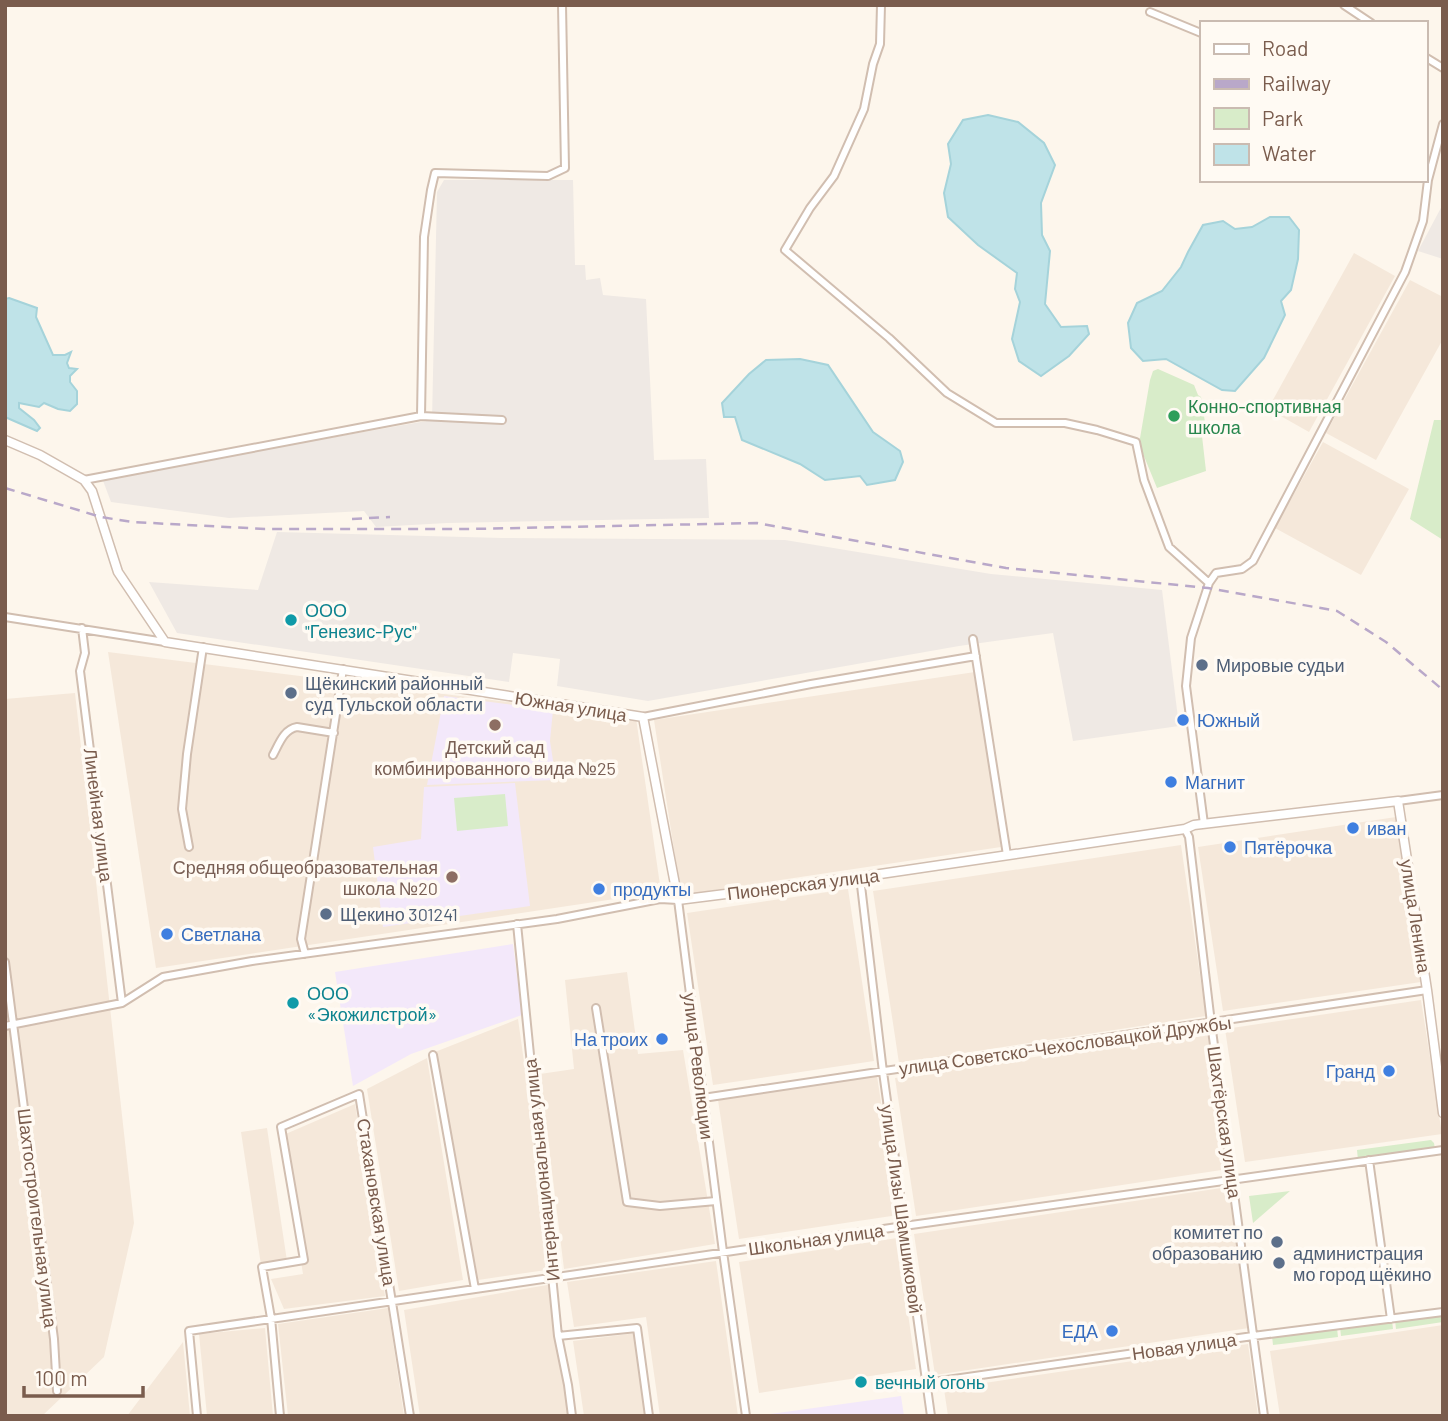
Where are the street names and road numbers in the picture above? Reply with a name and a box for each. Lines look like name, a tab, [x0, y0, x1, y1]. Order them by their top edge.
street label: Южная улица	[513, 686, 630, 726]
street label: Линейная улица	[80, 747, 118, 884]
street label: улица Ленина	[1396, 858, 1436, 975]
street label: Пионерская улица	[726, 864, 881, 904]
street label: улица Революции	[679, 991, 719, 1141]
street label: улица Советско-Чехословацкой Дружбы	[897, 1011, 1233, 1079]
street label: Шахтёрская улица	[1203, 1044, 1247, 1201]
street label: Интернациональная улица	[518, 1057, 564, 1282]
street label: улица Лизы Шамшиковой	[876, 1103, 928, 1315]
street label: Шахтостроительная улица	[14, 1107, 62, 1330]
street label: Стахановская улица	[353, 1117, 401, 1288]
street label: Школьная улица	[747, 1218, 886, 1259]
street label: Новая улица	[1130, 1328, 1239, 1364]

